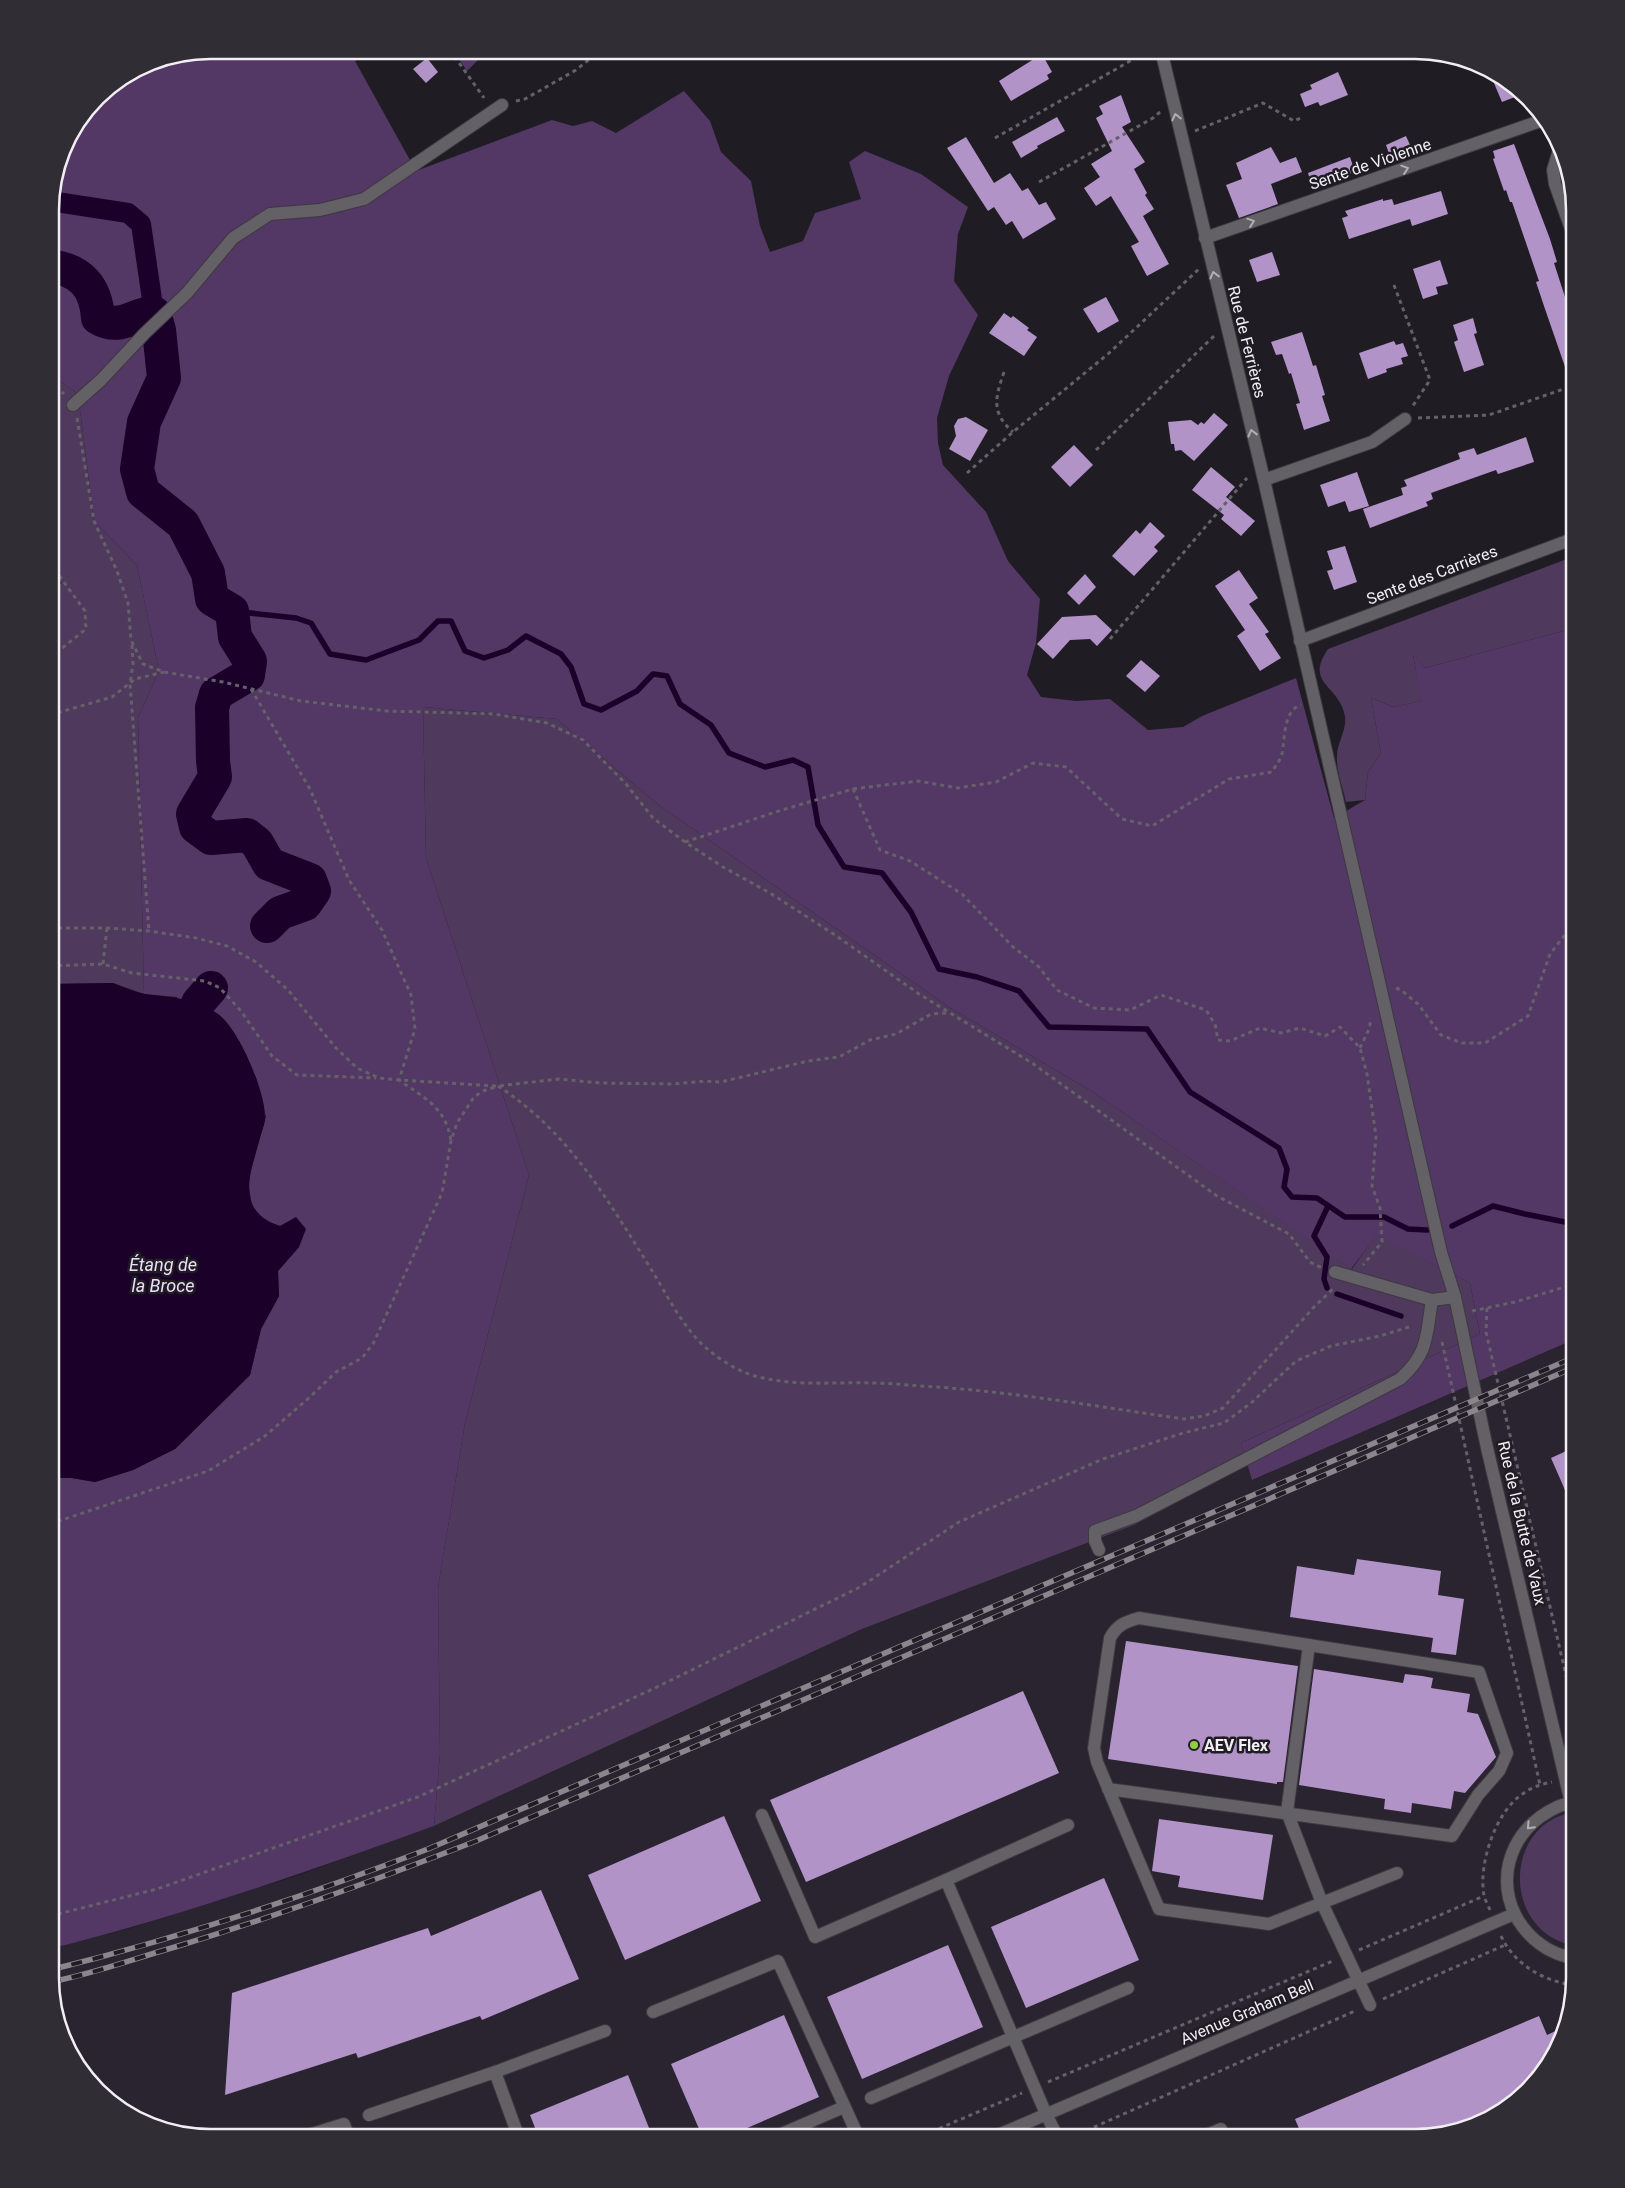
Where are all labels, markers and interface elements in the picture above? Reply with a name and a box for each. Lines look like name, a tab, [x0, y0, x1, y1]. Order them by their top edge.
one-way arrow	[1171, 113, 1182, 122]
street label: Sente de Violenne	[1307, 134, 1433, 194]
one-way arrow	[1400, 165, 1408, 175]
one-way arrow	[1246, 218, 1255, 228]
one-way arrow	[1209, 271, 1220, 280]
street label: Rue de Ferrières	[1224, 284, 1270, 400]
one-way arrow	[1247, 428, 1258, 437]
street label: Sente des Carrières	[1364, 541, 1500, 609]
water label: Étang de la Broce	[129, 1254, 197, 1296]
street label: Rue de la Butte de Vaux	[1494, 1439, 1550, 1607]
place label: AEV Flex	[1204, 1736, 1269, 1755]
marker: AEV Flex	[1188, 1739, 1200, 1751]
one-way arrow	[1527, 1821, 1536, 1830]
street label: Avenue Graham Bell	[1178, 1975, 1316, 2049]

